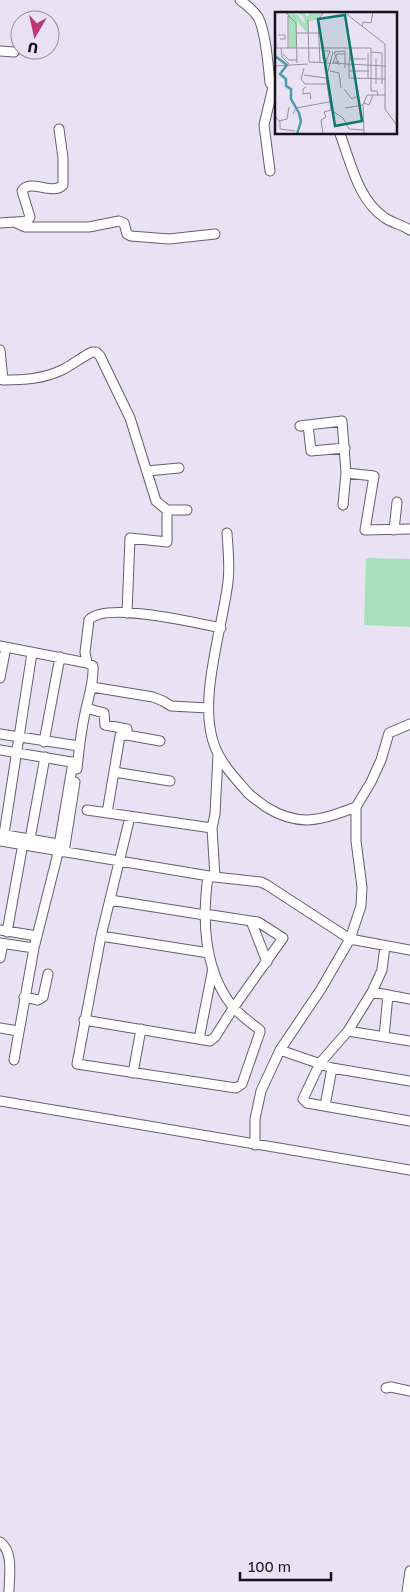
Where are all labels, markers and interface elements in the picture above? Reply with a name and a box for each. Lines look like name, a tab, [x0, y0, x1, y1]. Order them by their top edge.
north arrow	[10, 10, 60, 60]
inset map	[275, 12, 398, 135]
text: U	[27, 39, 39, 58]
scale bar	[240, 1550, 331, 1582]
text: 100 m	[248, 1557, 291, 1575]

